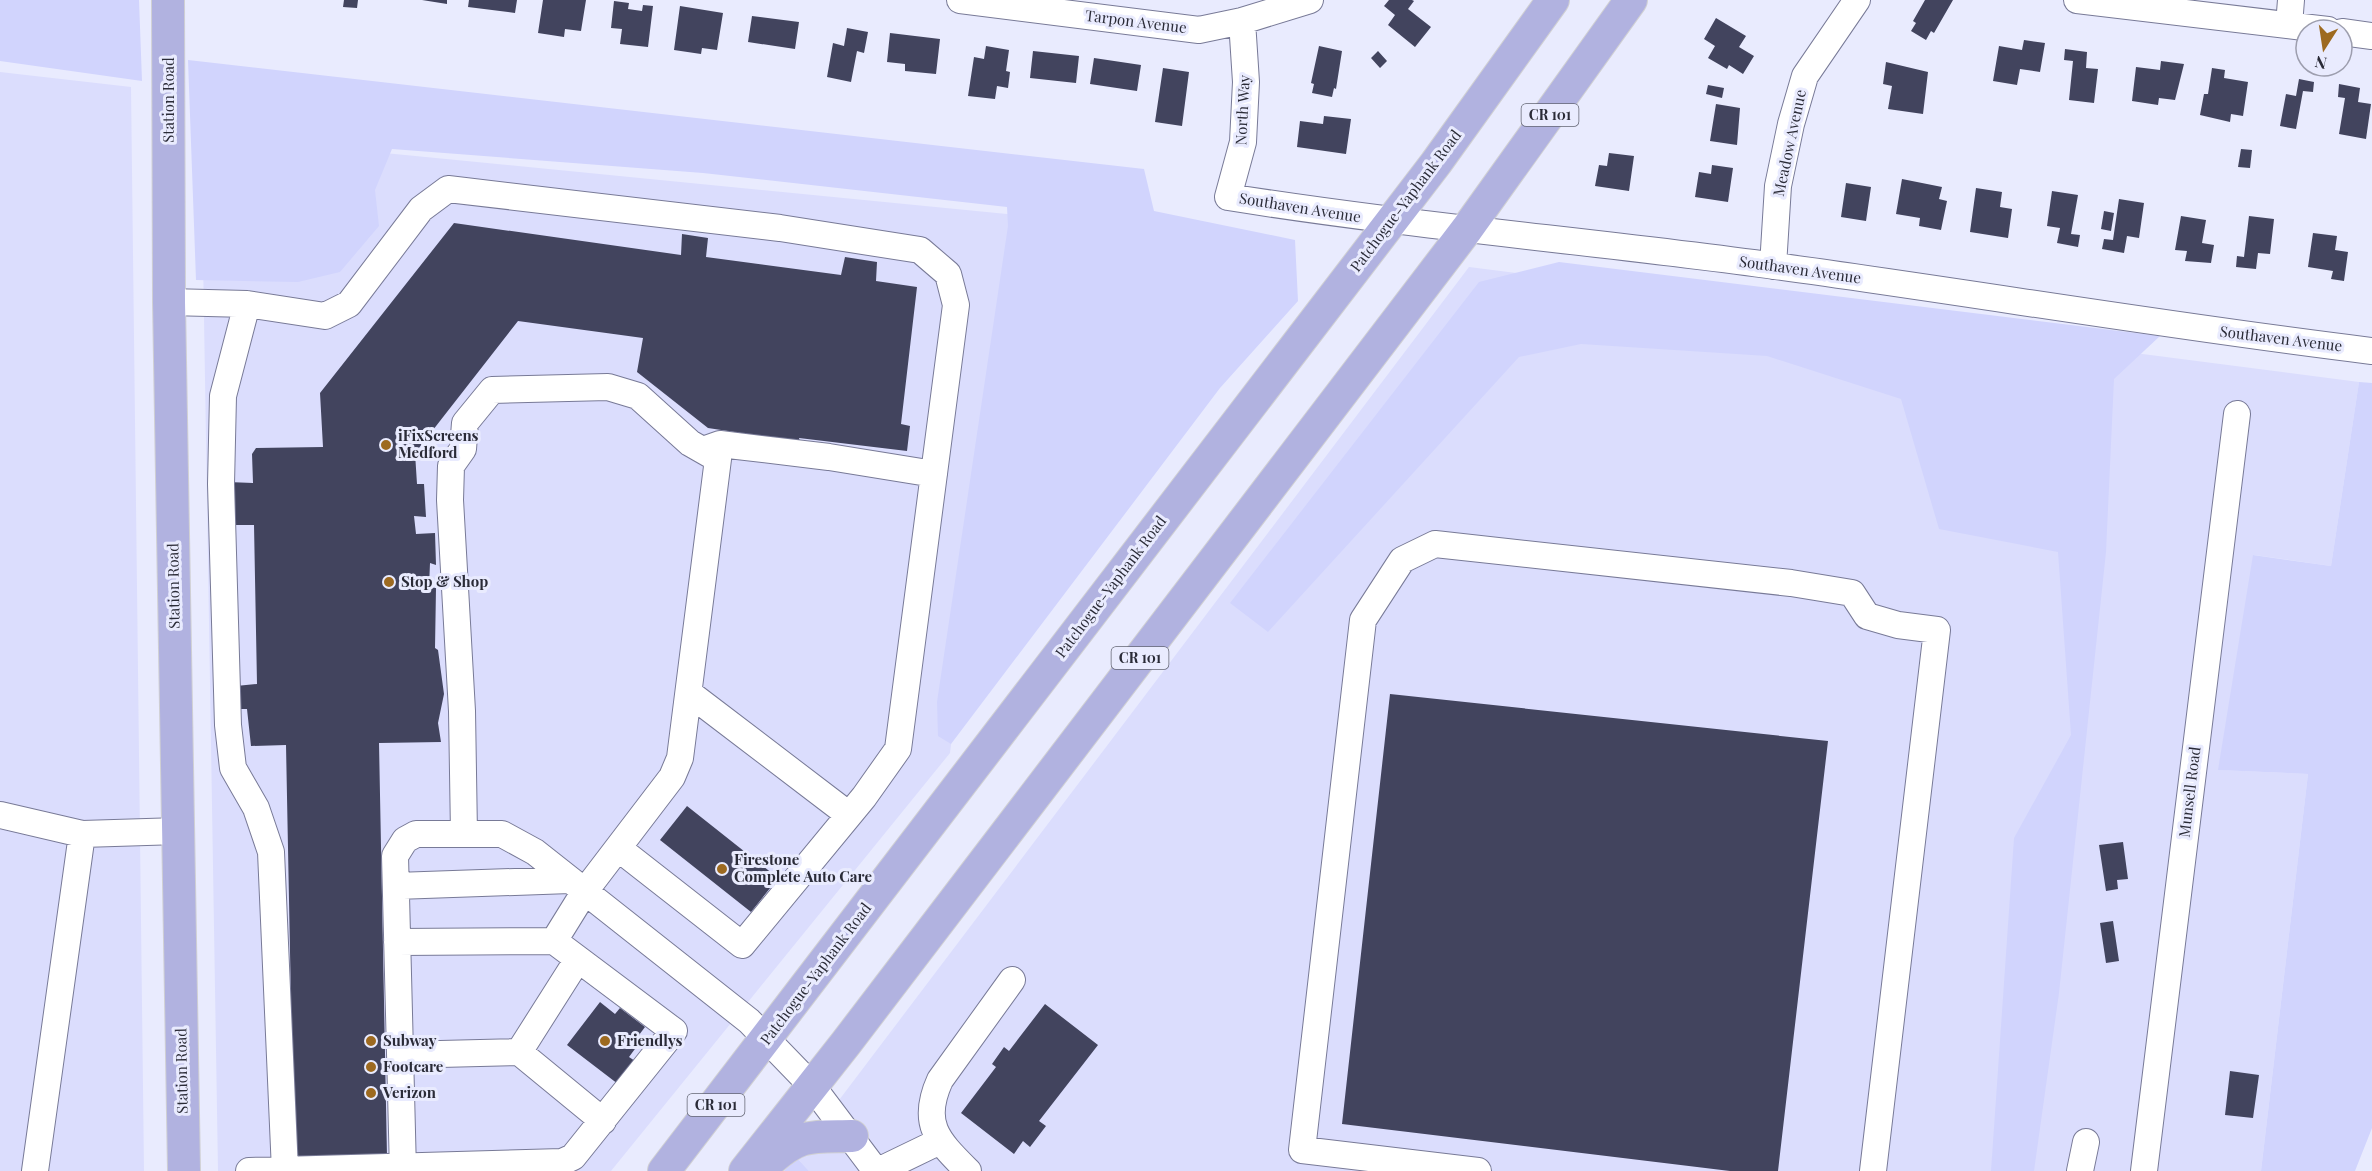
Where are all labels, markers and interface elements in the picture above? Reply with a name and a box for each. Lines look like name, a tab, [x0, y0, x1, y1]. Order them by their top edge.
street label: Tarpon Avenue	[1084, 5, 1188, 37]
north arrow	[2294, 18, 2354, 78]
text: N	[2313, 52, 2329, 75]
street label: Station Road	[158, 57, 178, 143]
street label: North Way	[1230, 74, 1254, 146]
street label: Meadow Avenue	[1768, 88, 1810, 198]
road number: CR 101	[1522, 104, 1578, 126]
street label: Patchogue-Yaphank Road	[1345, 125, 1465, 275]
street label: Southaven Avenue	[1238, 188, 1362, 227]
street label: Southaven Avenue	[1738, 251, 1862, 287]
street label: Southaven Avenue	[2219, 321, 2343, 355]
place label: iFixScreens Medford	[398, 425, 479, 462]
marker: iFixScreens Medford	[379, 438, 393, 452]
street label: Patchogue-Yaphank Road	[1050, 511, 1170, 661]
street label: Station Road	[162, 543, 184, 629]
place label: Stop & Shop	[401, 571, 488, 591]
marker: Stop & Shop	[382, 575, 396, 589]
road number: CR 101	[1112, 647, 1168, 669]
street label: Munsell Road	[2174, 745, 2205, 838]
place label: Firestone Complete Auto Care	[734, 849, 872, 886]
marker: Firestone Complete Auto Care	[715, 862, 729, 876]
street label: Patchogue-Yaphank Road	[755, 898, 875, 1048]
street label: Station Road	[170, 1028, 192, 1114]
place label: Subway	[383, 1030, 437, 1050]
place label: Friendlys	[617, 1030, 683, 1050]
marker: Subway	[364, 1034, 378, 1048]
marker: Friendlys	[598, 1034, 612, 1048]
place label: Footcare	[383, 1056, 444, 1076]
marker: Footcare	[364, 1060, 378, 1074]
place label: Verizon	[382, 1082, 437, 1102]
marker: Verizon	[364, 1086, 378, 1100]
road number: CR 101	[688, 1094, 744, 1116]

